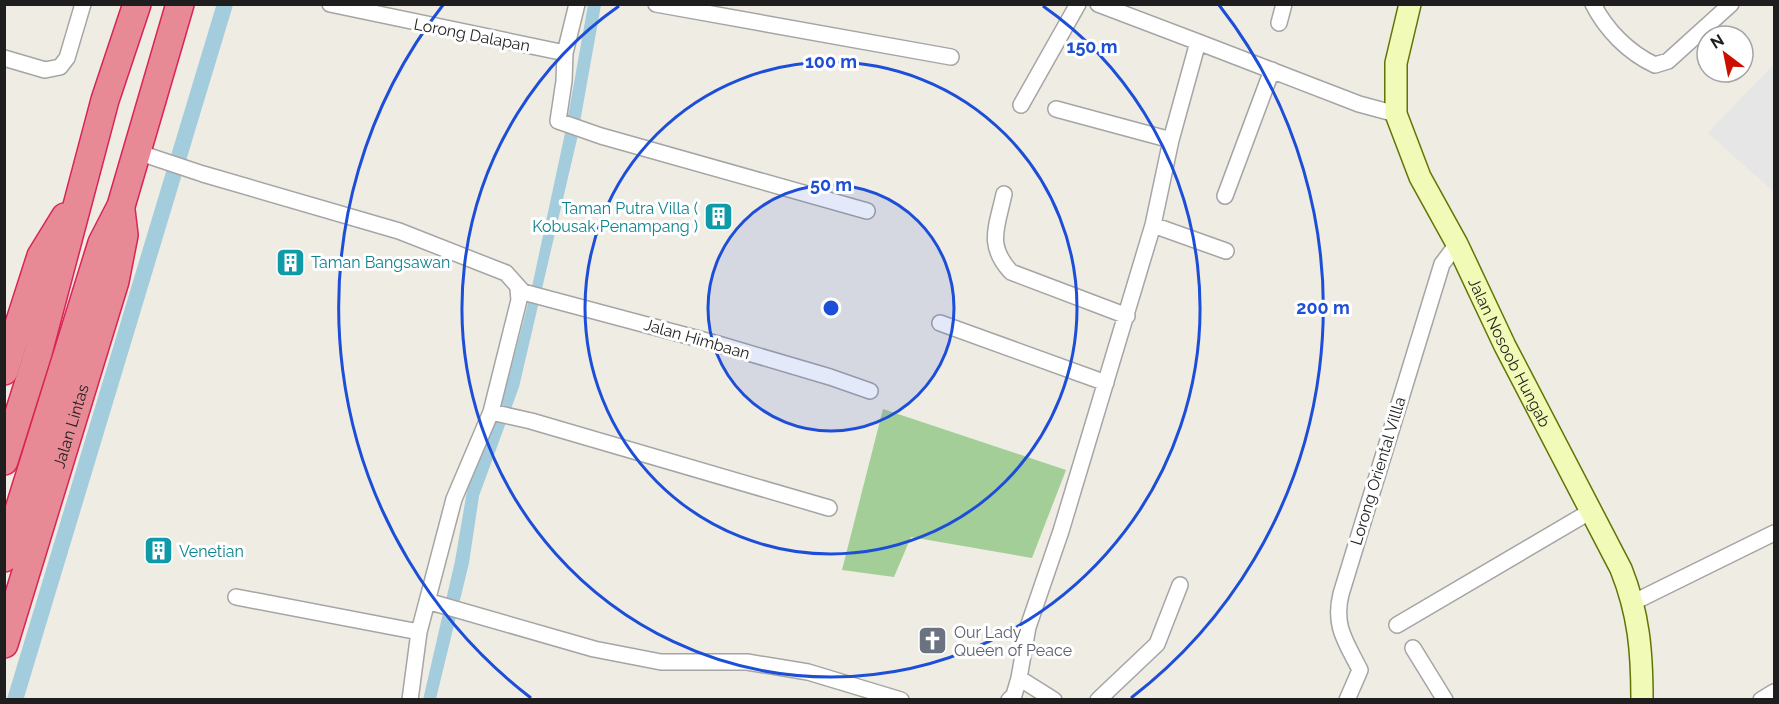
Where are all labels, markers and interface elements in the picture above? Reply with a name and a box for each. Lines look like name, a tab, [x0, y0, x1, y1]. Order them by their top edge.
street label: Lorong Dalapan	[412, 14, 532, 56]
north arrow	[1695, 24, 1755, 84]
text: N	[1707, 30, 1728, 53]
text: 150 m	[1067, 36, 1118, 57]
text: 100 m	[805, 51, 857, 72]
text: 50 m	[810, 174, 852, 195]
place label: Taman Putra Villa ( Kobusak Penampang )	[532, 199, 698, 236]
building icon: Taman Putra Villa ( Kobusak Penampang )	[703, 201, 735, 233]
building icon: Taman Bangsawan	[274, 246, 306, 278]
place label: Taman Bangsawan	[311, 253, 450, 272]
street label: Jalan Nosoob Hungab	[1465, 274, 1555, 430]
text: 200 m	[1296, 297, 1350, 318]
centre of rings	[821, 298, 841, 318]
street label: Jalan Himbaan	[642, 315, 752, 363]
street label: Jalan Lintas	[49, 381, 93, 470]
street label: Lorong Oriental Villla	[1346, 395, 1410, 547]
building icon: Venetian	[142, 535, 174, 567]
place label: Venetian	[179, 542, 244, 561]
place label: Our Lady Queen of Peace	[954, 623, 1072, 660]
church icon: Our Lady Queen of Peace	[917, 625, 949, 657]

